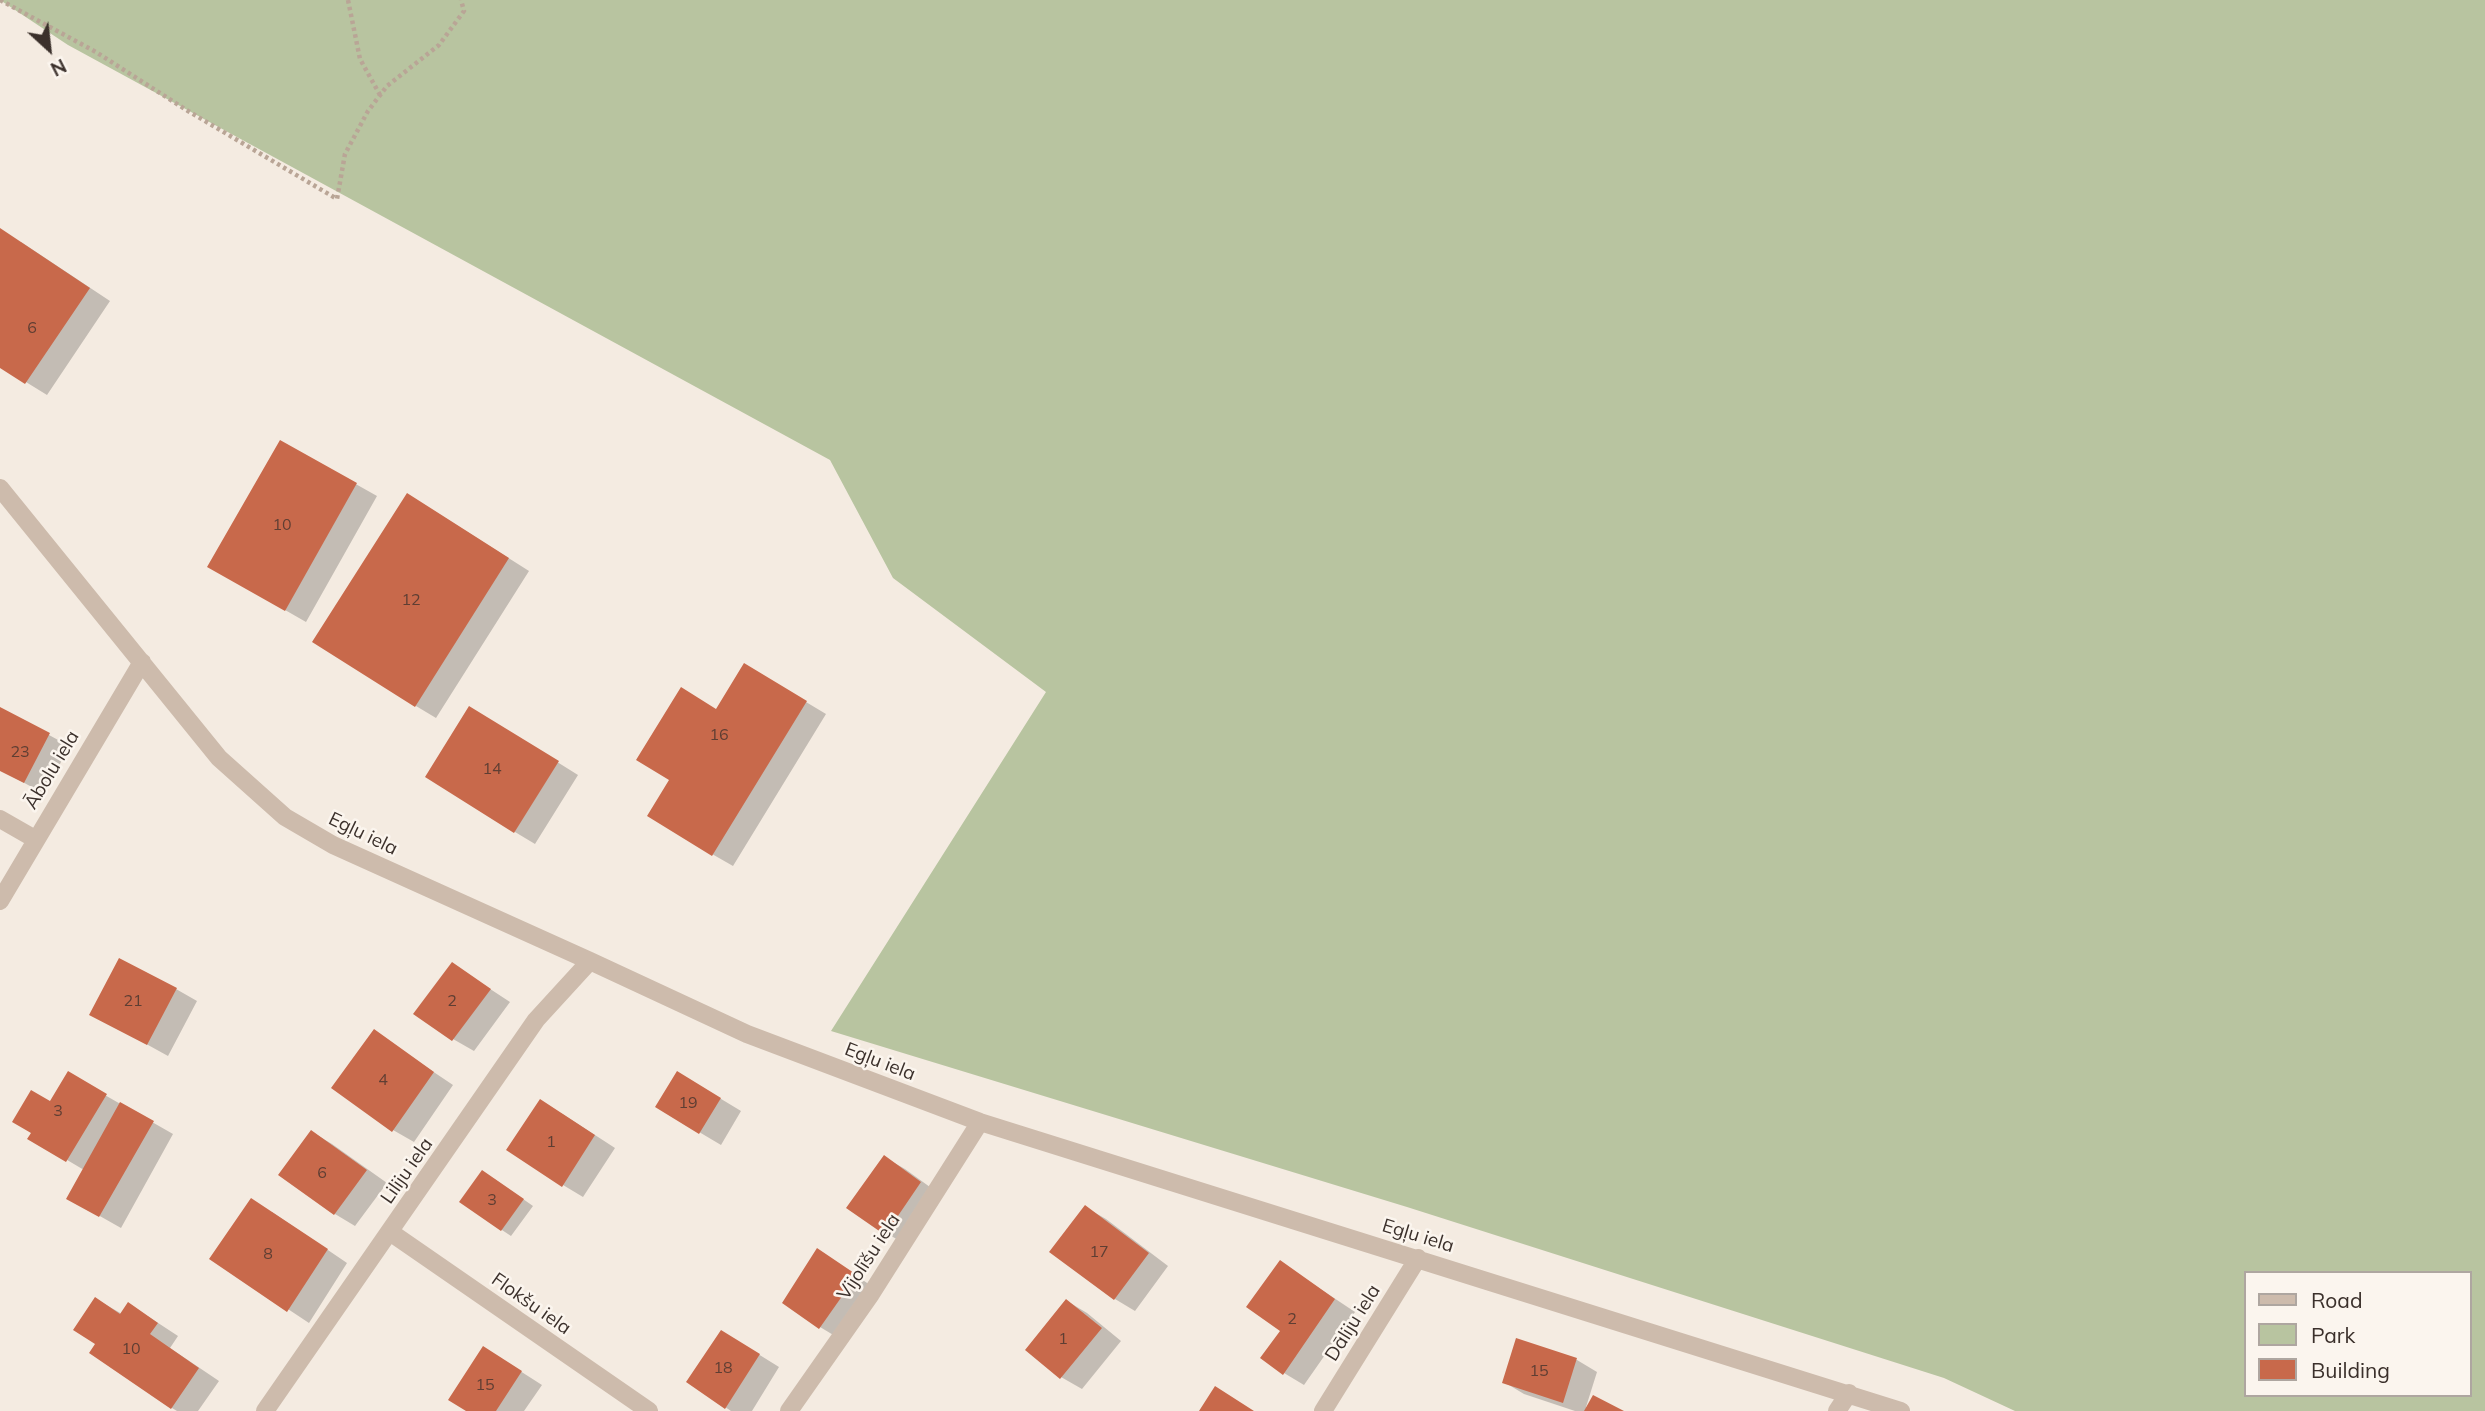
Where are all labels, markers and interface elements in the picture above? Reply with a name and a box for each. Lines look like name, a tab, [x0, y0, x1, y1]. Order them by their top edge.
north arrow	[14, 14, 84, 84]
text: N	[47, 54, 70, 82]
house number: 6	[27, 318, 37, 338]
house number: 10	[272, 515, 292, 535]
house number: 12	[401, 590, 421, 610]
house number: 16	[709, 725, 729, 745]
street label: Ābolu iela	[20, 727, 84, 813]
house number: 23	[10, 742, 30, 762]
house number: 14	[482, 759, 502, 779]
street label: Egļu iela	[325, 808, 401, 860]
house number: 21	[123, 991, 143, 1011]
house number: 2	[447, 991, 457, 1011]
street label: Egļu iela	[841, 1038, 919, 1086]
house number: 4	[378, 1070, 388, 1090]
house number: 19	[678, 1093, 698, 1113]
house number: 3	[53, 1101, 63, 1121]
house number: 1	[546, 1132, 556, 1152]
street label: Liliju iela	[376, 1134, 438, 1208]
house number: 6	[317, 1163, 327, 1183]
house number: 3	[487, 1190, 497, 1210]
street label: Vijolīšu iela	[833, 1210, 905, 1304]
street label: Egļu iela	[1379, 1214, 1457, 1258]
house number: 17	[1089, 1242, 1109, 1262]
house number: 8	[263, 1244, 273, 1264]
street label: Flokšu iela	[487, 1268, 575, 1340]
legend	[2244, 1271, 2471, 1397]
street label: Dāliju iela	[1321, 1281, 1385, 1365]
text: Road	[2311, 1287, 2362, 1313]
house number: 2	[1287, 1309, 1297, 1329]
text: Park	[2311, 1322, 2355, 1348]
house number: 1	[1058, 1329, 1068, 1349]
house number: 10	[121, 1339, 141, 1359]
text: Building	[2311, 1357, 2390, 1383]
house number: 18	[713, 1358, 733, 1378]
house number: 15	[1529, 1361, 1549, 1381]
house number: 15	[475, 1375, 495, 1395]

